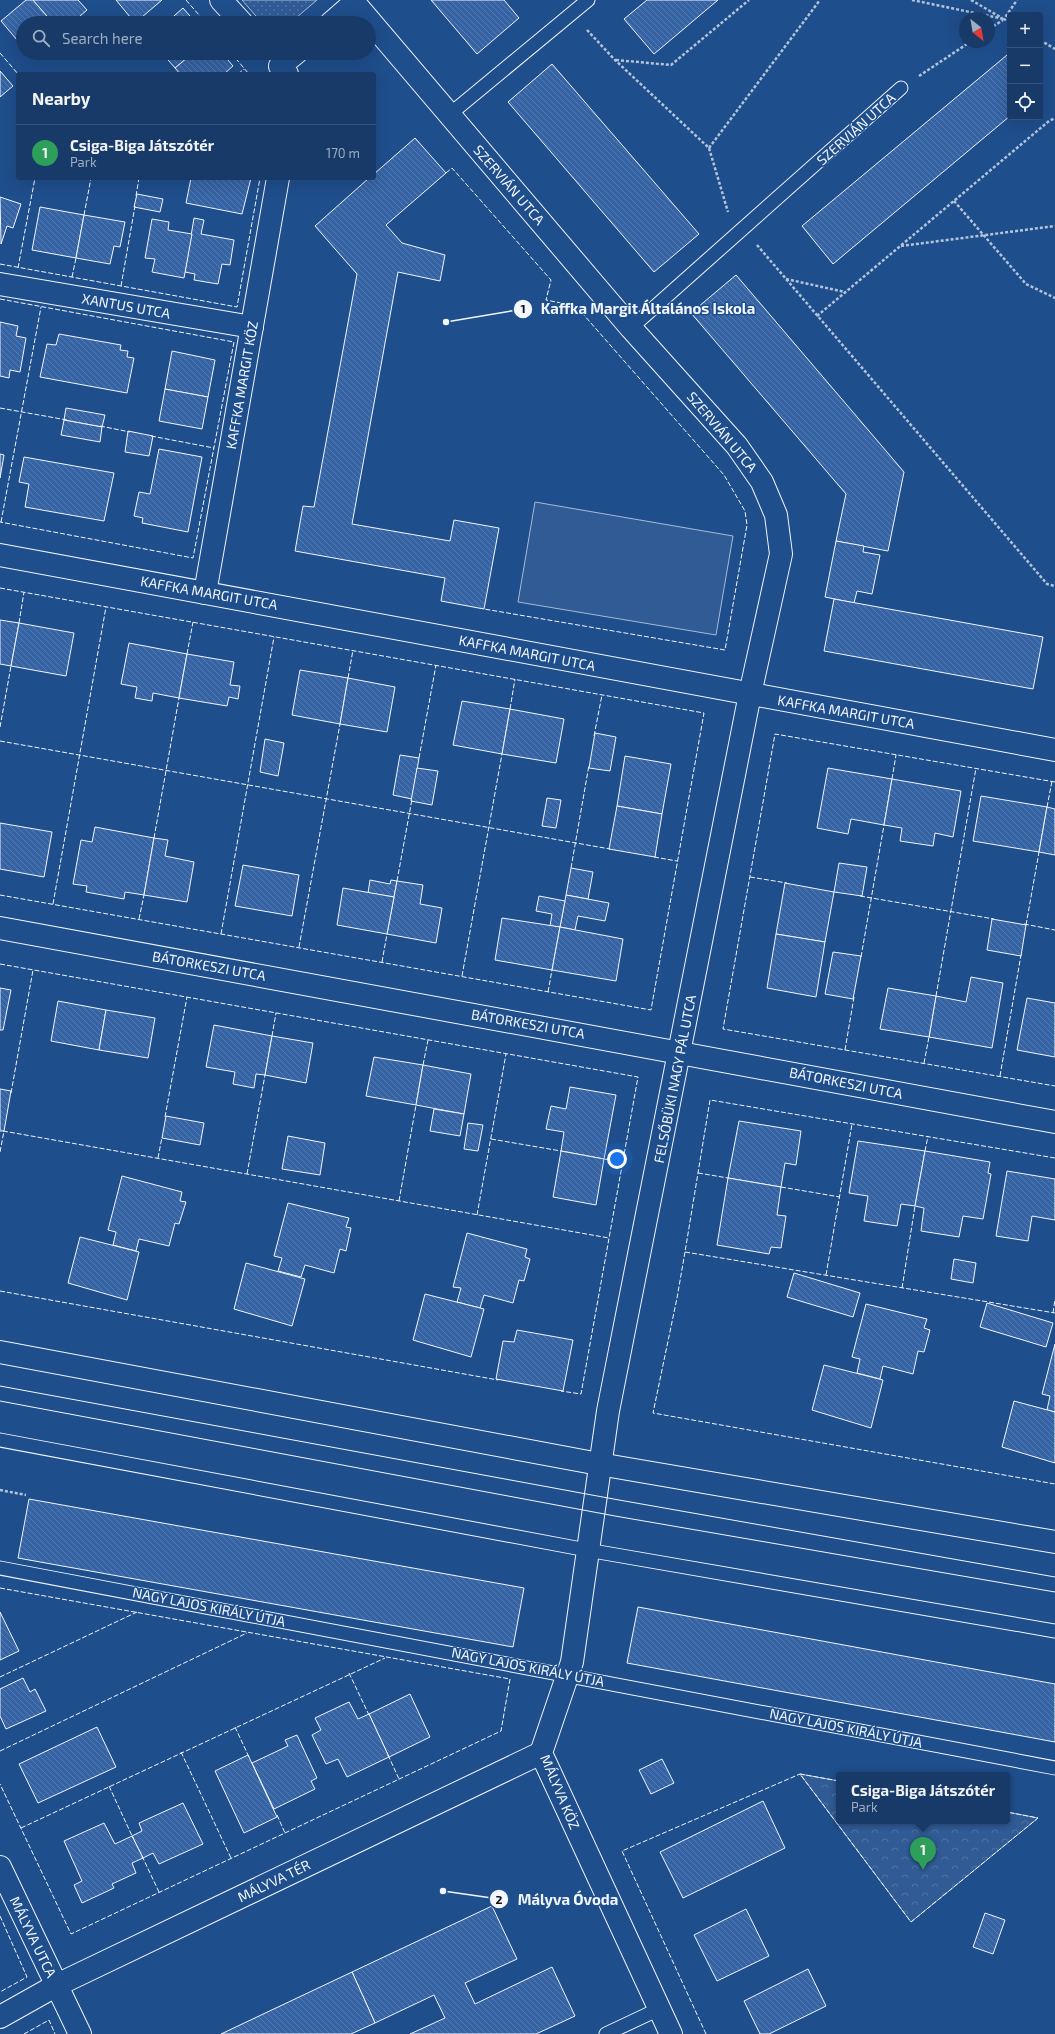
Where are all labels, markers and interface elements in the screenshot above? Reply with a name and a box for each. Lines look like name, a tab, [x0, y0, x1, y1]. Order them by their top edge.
north arrow	[959, 12, 995, 48]
map controls	[1007, 12, 1043, 120]
button: +	[1007, 12, 1043, 48]
search box	[16, 16, 376, 60]
icon: search	[30, 27, 52, 49]
text: Search here	[62, 29, 143, 47]
button: −	[1007, 48, 1043, 84]
button: locate	[1007, 84, 1043, 120]
text: Nearby	[32, 88, 90, 108]
street label: SZERVIÁN UTCA	[813, 89, 899, 168]
text: Csiga-Biga Játszótér	[70, 136, 214, 154]
street label: SZERVIÁN UTCA	[470, 141, 549, 228]
text: 1	[42, 145, 48, 161]
text: 170 m	[326, 145, 360, 161]
text: Park	[70, 154, 97, 170]
street label: XANTUS UTCA	[81, 289, 172, 322]
callout: Kaffka Margit Általános Iskola	[513, 295, 764, 322]
text: Kaffka Margit Általános Iskola	[541, 299, 755, 317]
text: 1	[520, 301, 526, 315]
street label: KAFFKA MARGIT KÖZ	[222, 319, 261, 450]
street label: SZERVIÁN UTCA	[684, 388, 761, 476]
street label: KAFFKA MARGIT UTCA	[139, 572, 279, 613]
street label: KAFFKA MARGIT UTCA	[457, 631, 597, 674]
street label: KAFFKA MARGIT UTCA	[776, 691, 916, 732]
street label: BÁTORKESZI UTCA	[151, 947, 267, 984]
street label: FELSŐBÜKI NAGY PÁL UTCA	[650, 993, 699, 1165]
street label: BÁTORKESZI UTCA	[470, 1005, 586, 1042]
street label: BÁTORKESZI UTCA	[788, 1063, 904, 1102]
your location	[607, 1149, 627, 1169]
street label: NAGY LAJOS KIRÁLY ÚTJA	[131, 1583, 287, 1630]
street label: NAGY LAJOS KIRÁLY ÚTJA	[450, 1643, 606, 1690]
street label: NAGY LAJOS KIRÁLY ÚTJA	[768, 1704, 924, 1751]
street label: MÁLYVA KÖZ	[537, 1752, 584, 1832]
popup	[836, 1772, 1010, 1824]
text: Csiga-Biga Játszótér	[851, 1781, 995, 1799]
text: Park	[851, 1799, 878, 1815]
pin: 1	[910, 1837, 936, 1870]
street label: MÁLYVA TÉR	[235, 1856, 313, 1905]
callout: Mályva Óvoda	[489, 1886, 626, 1913]
text: Mályva Óvoda	[518, 1890, 618, 1909]
text: 2	[496, 1892, 503, 1906]
street label: MÁLYVA UTCA	[6, 1893, 61, 1980]

